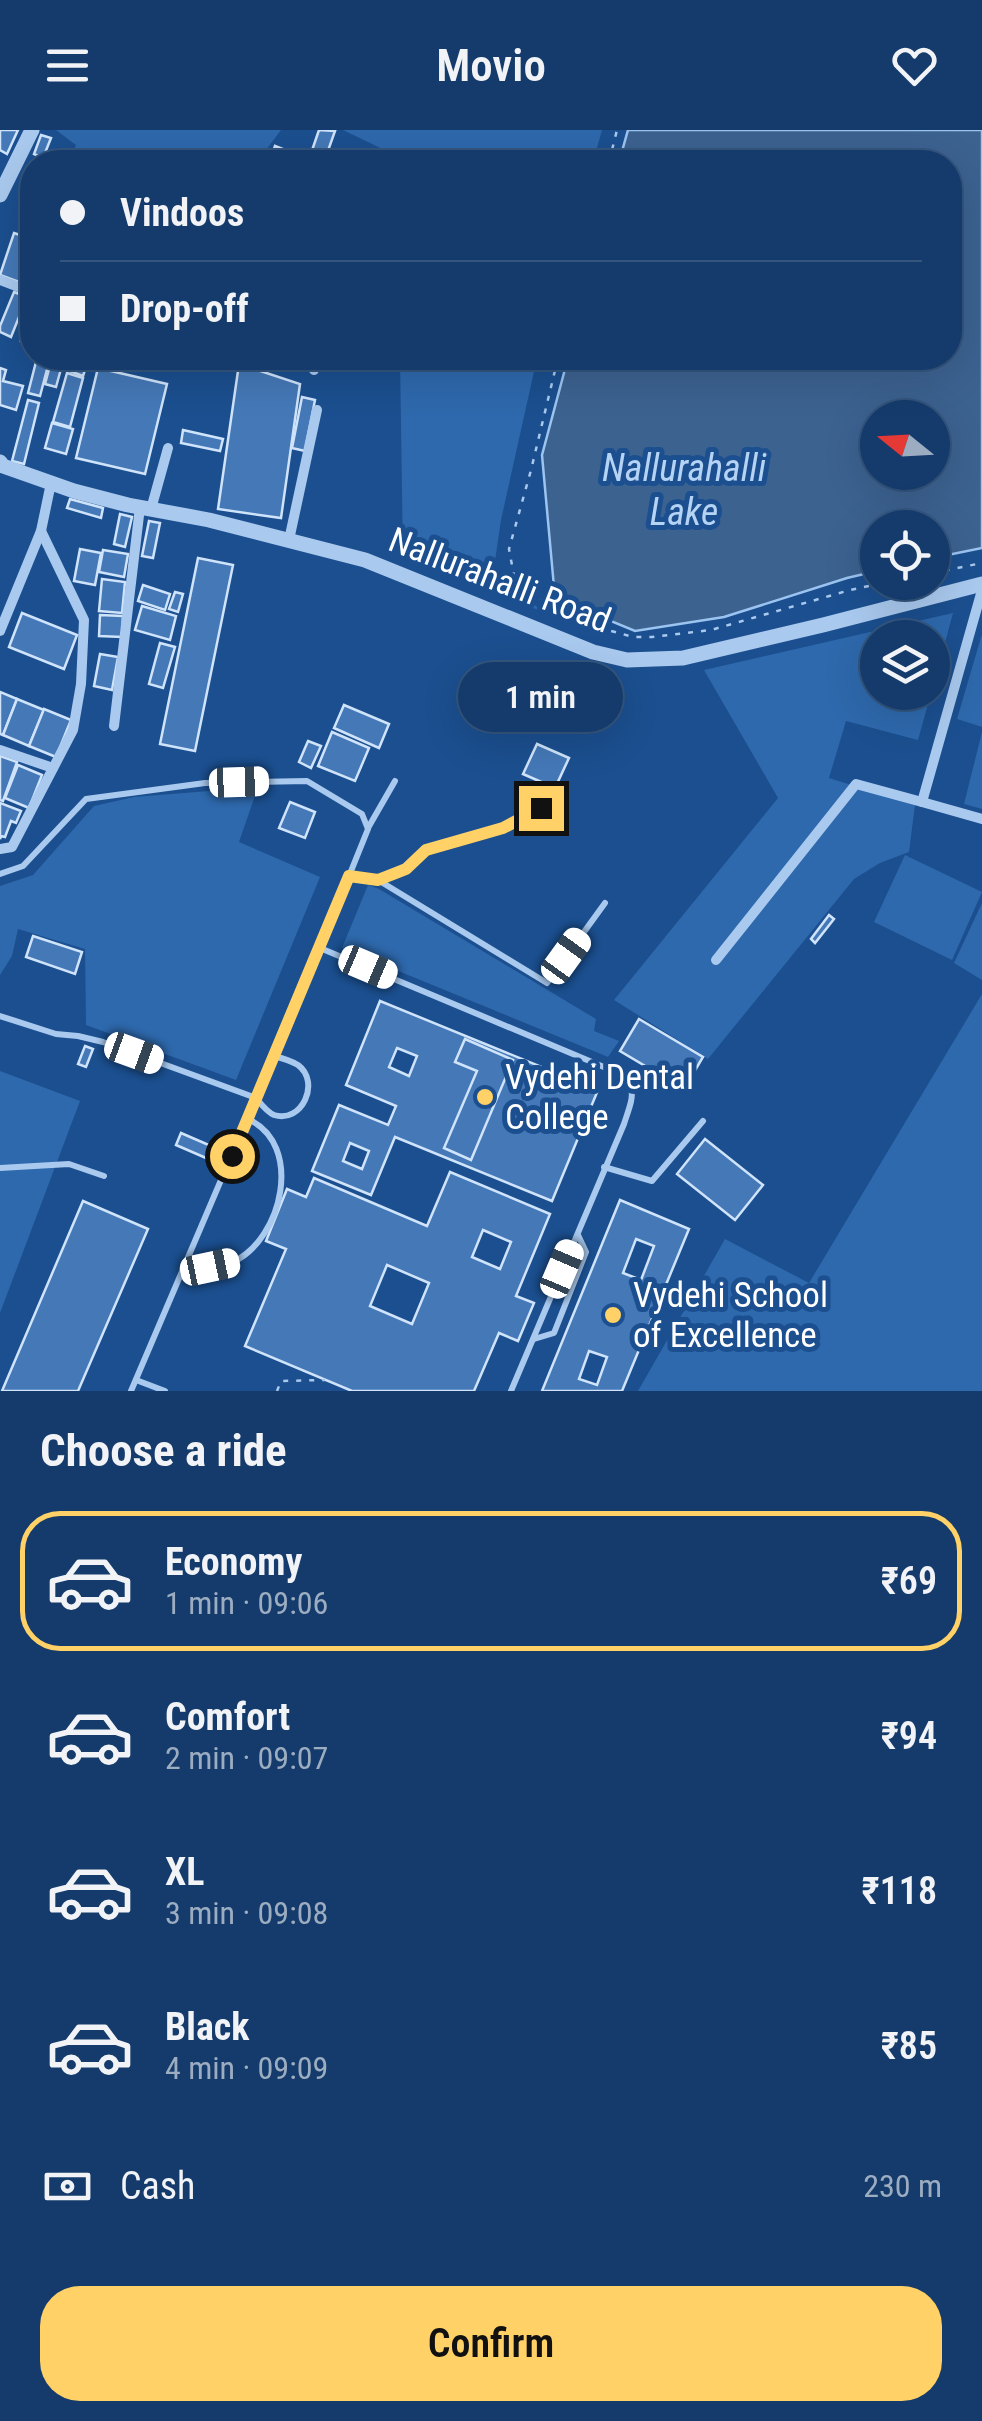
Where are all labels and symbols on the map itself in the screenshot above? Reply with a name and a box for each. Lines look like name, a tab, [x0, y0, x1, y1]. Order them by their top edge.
north arrow	[860, 400, 950, 490]
water label: Nallurahalli Lake	[602, 446, 767, 534]
street label: Nallurahalli Road	[383, 519, 617, 642]
callout: 1 min	[458, 663, 624, 733]
car	[208, 766, 270, 798]
route end	[519, 786, 564, 831]
car	[536, 923, 596, 989]
car	[335, 941, 401, 993]
car	[101, 1029, 167, 1077]
place label: Vydehi Dental College	[505, 1057, 694, 1138]
marker: Vydehi Dental College	[474, 1086, 496, 1108]
route start	[210, 1134, 255, 1179]
car	[536, 1236, 588, 1302]
car	[178, 1246, 242, 1288]
place label: Vydehi School of Excellence	[633, 1275, 828, 1356]
marker: Vydehi School of Excellence	[602, 1304, 624, 1326]

